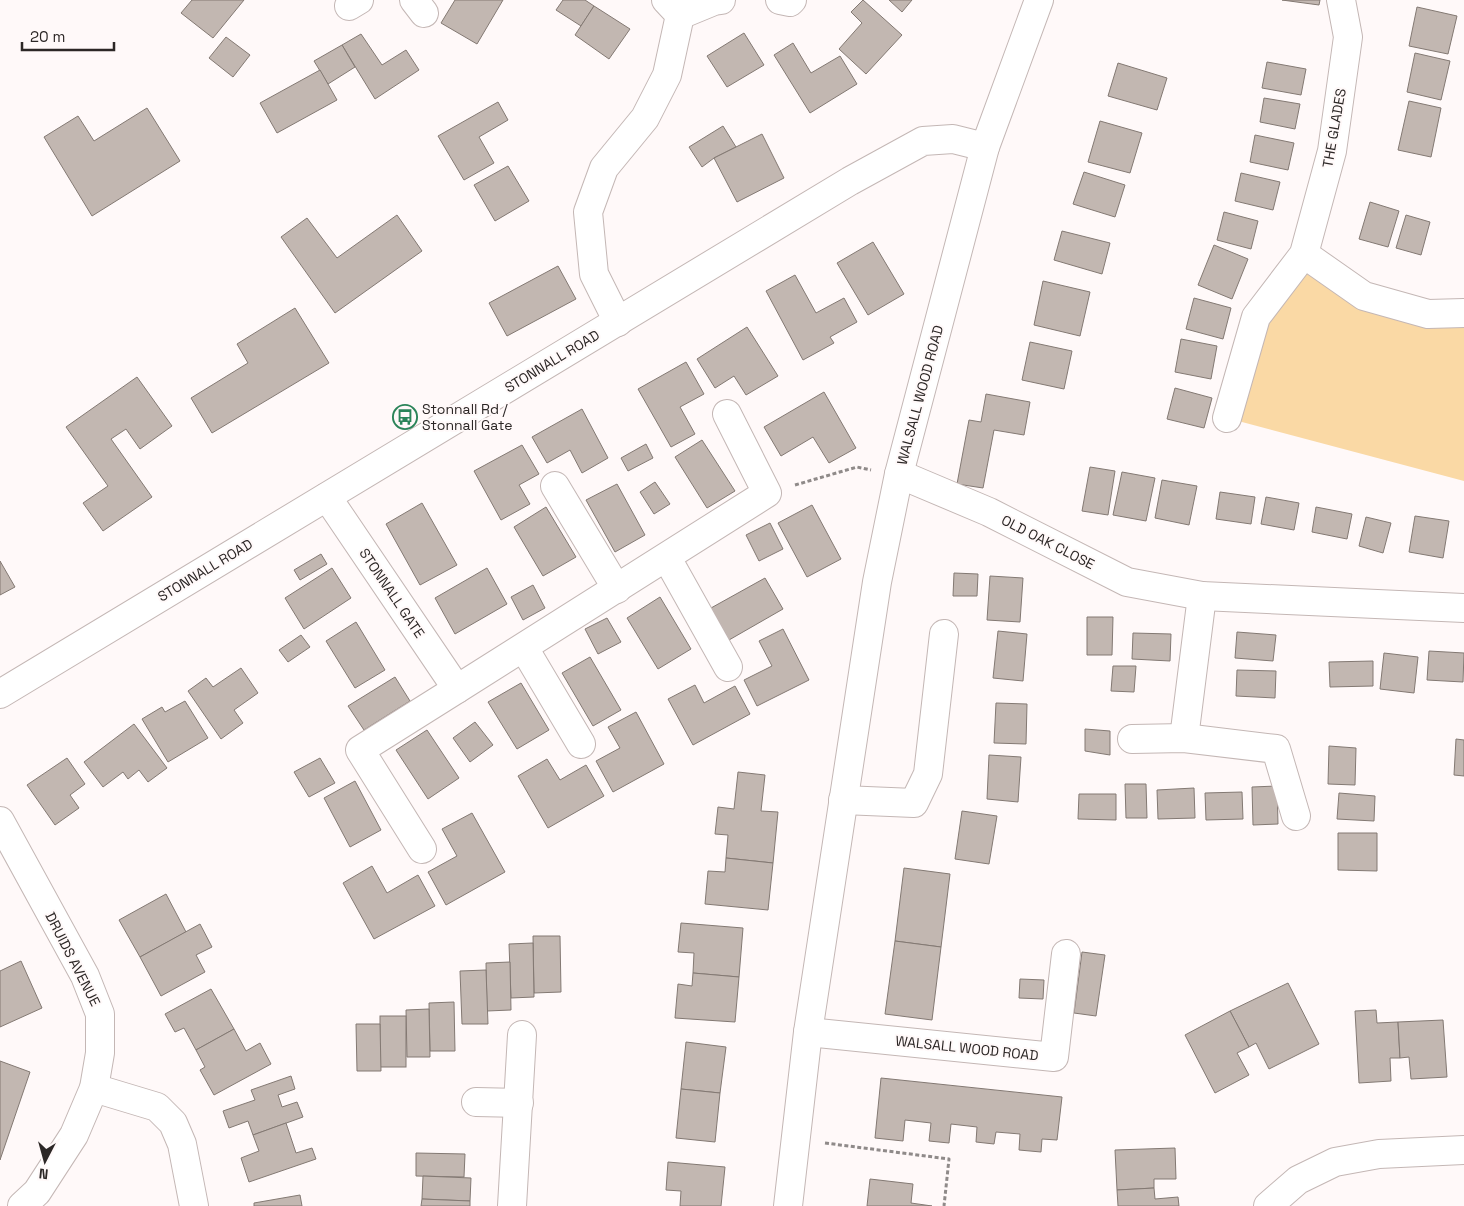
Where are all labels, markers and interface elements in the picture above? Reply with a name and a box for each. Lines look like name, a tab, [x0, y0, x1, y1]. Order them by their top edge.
scale bar	[22, 20, 115, 52]
text: 20 m	[30, 27, 65, 46]
street label: THE GLADES	[1318, 87, 1350, 169]
street label: WALSALL WOOD ROAD	[893, 323, 947, 467]
street label: STONNALL ROAD	[501, 326, 603, 396]
place label: Stonnall Rd / Stonnall Gate	[422, 400, 512, 434]
bus stop icon: Stonnall Rd / Stonnall Gate	[392, 404, 418, 430]
street label: OLD OAK CLOSE	[998, 511, 1098, 573]
street label: STONNALL ROAD	[154, 535, 256, 605]
street label: STONNALL GATE	[355, 545, 429, 641]
street label: DRUIDS AVENUE	[42, 909, 105, 1009]
street label: WALSALL WOOD ROAD	[895, 1032, 1039, 1064]
north arrow	[20, 1136, 70, 1186]
text: N	[38, 1164, 49, 1183]

